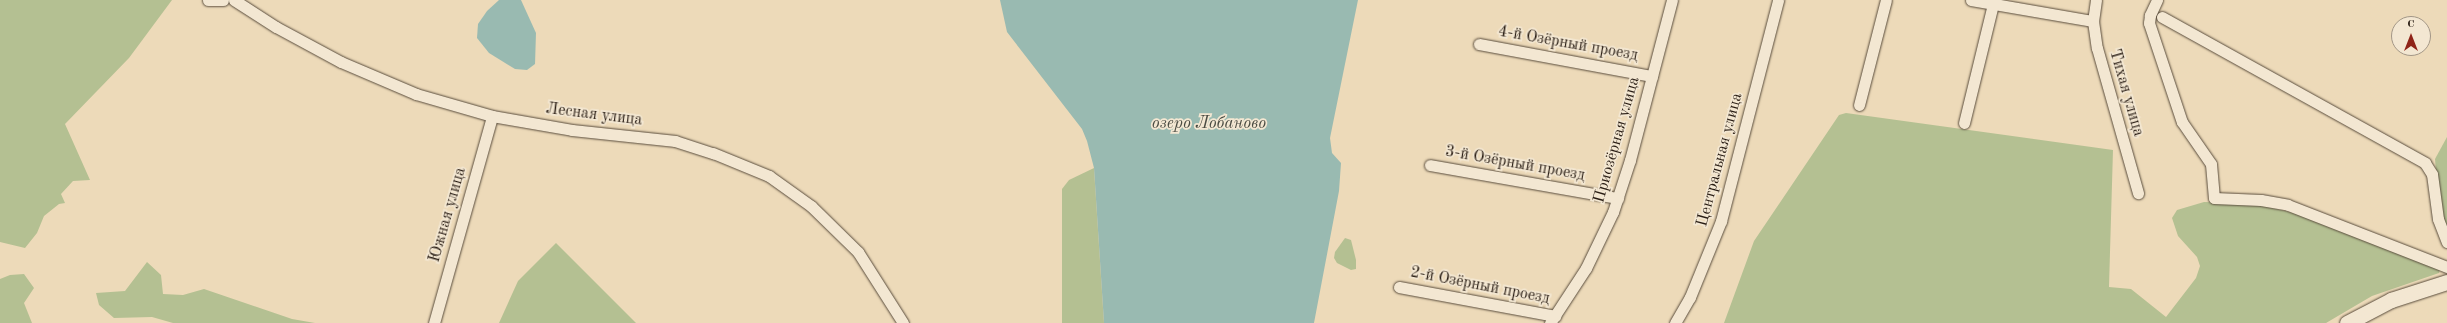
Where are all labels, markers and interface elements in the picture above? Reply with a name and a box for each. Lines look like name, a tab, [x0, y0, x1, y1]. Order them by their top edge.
north arrow	[2391, 16, 2431, 56]
text: С	[2407, 19, 2415, 30]
street label: 4-й Озёрный проезд	[1497, 22, 1639, 66]
street label: Тихая улица	[2104, 47, 2148, 139]
street label: Приозёрная улица	[1590, 75, 1644, 205]
street label: Центральная улица	[1693, 91, 1747, 229]
street label: Лесная улица	[545, 100, 643, 130]
water label: озеро Лобаново	[1152, 114, 1266, 134]
street label: 3-й Озёрный проезд	[1444, 142, 1586, 186]
street label: Южная улица	[425, 165, 471, 265]
street label: 2-й Озёрный проезд	[1409, 263, 1551, 309]

